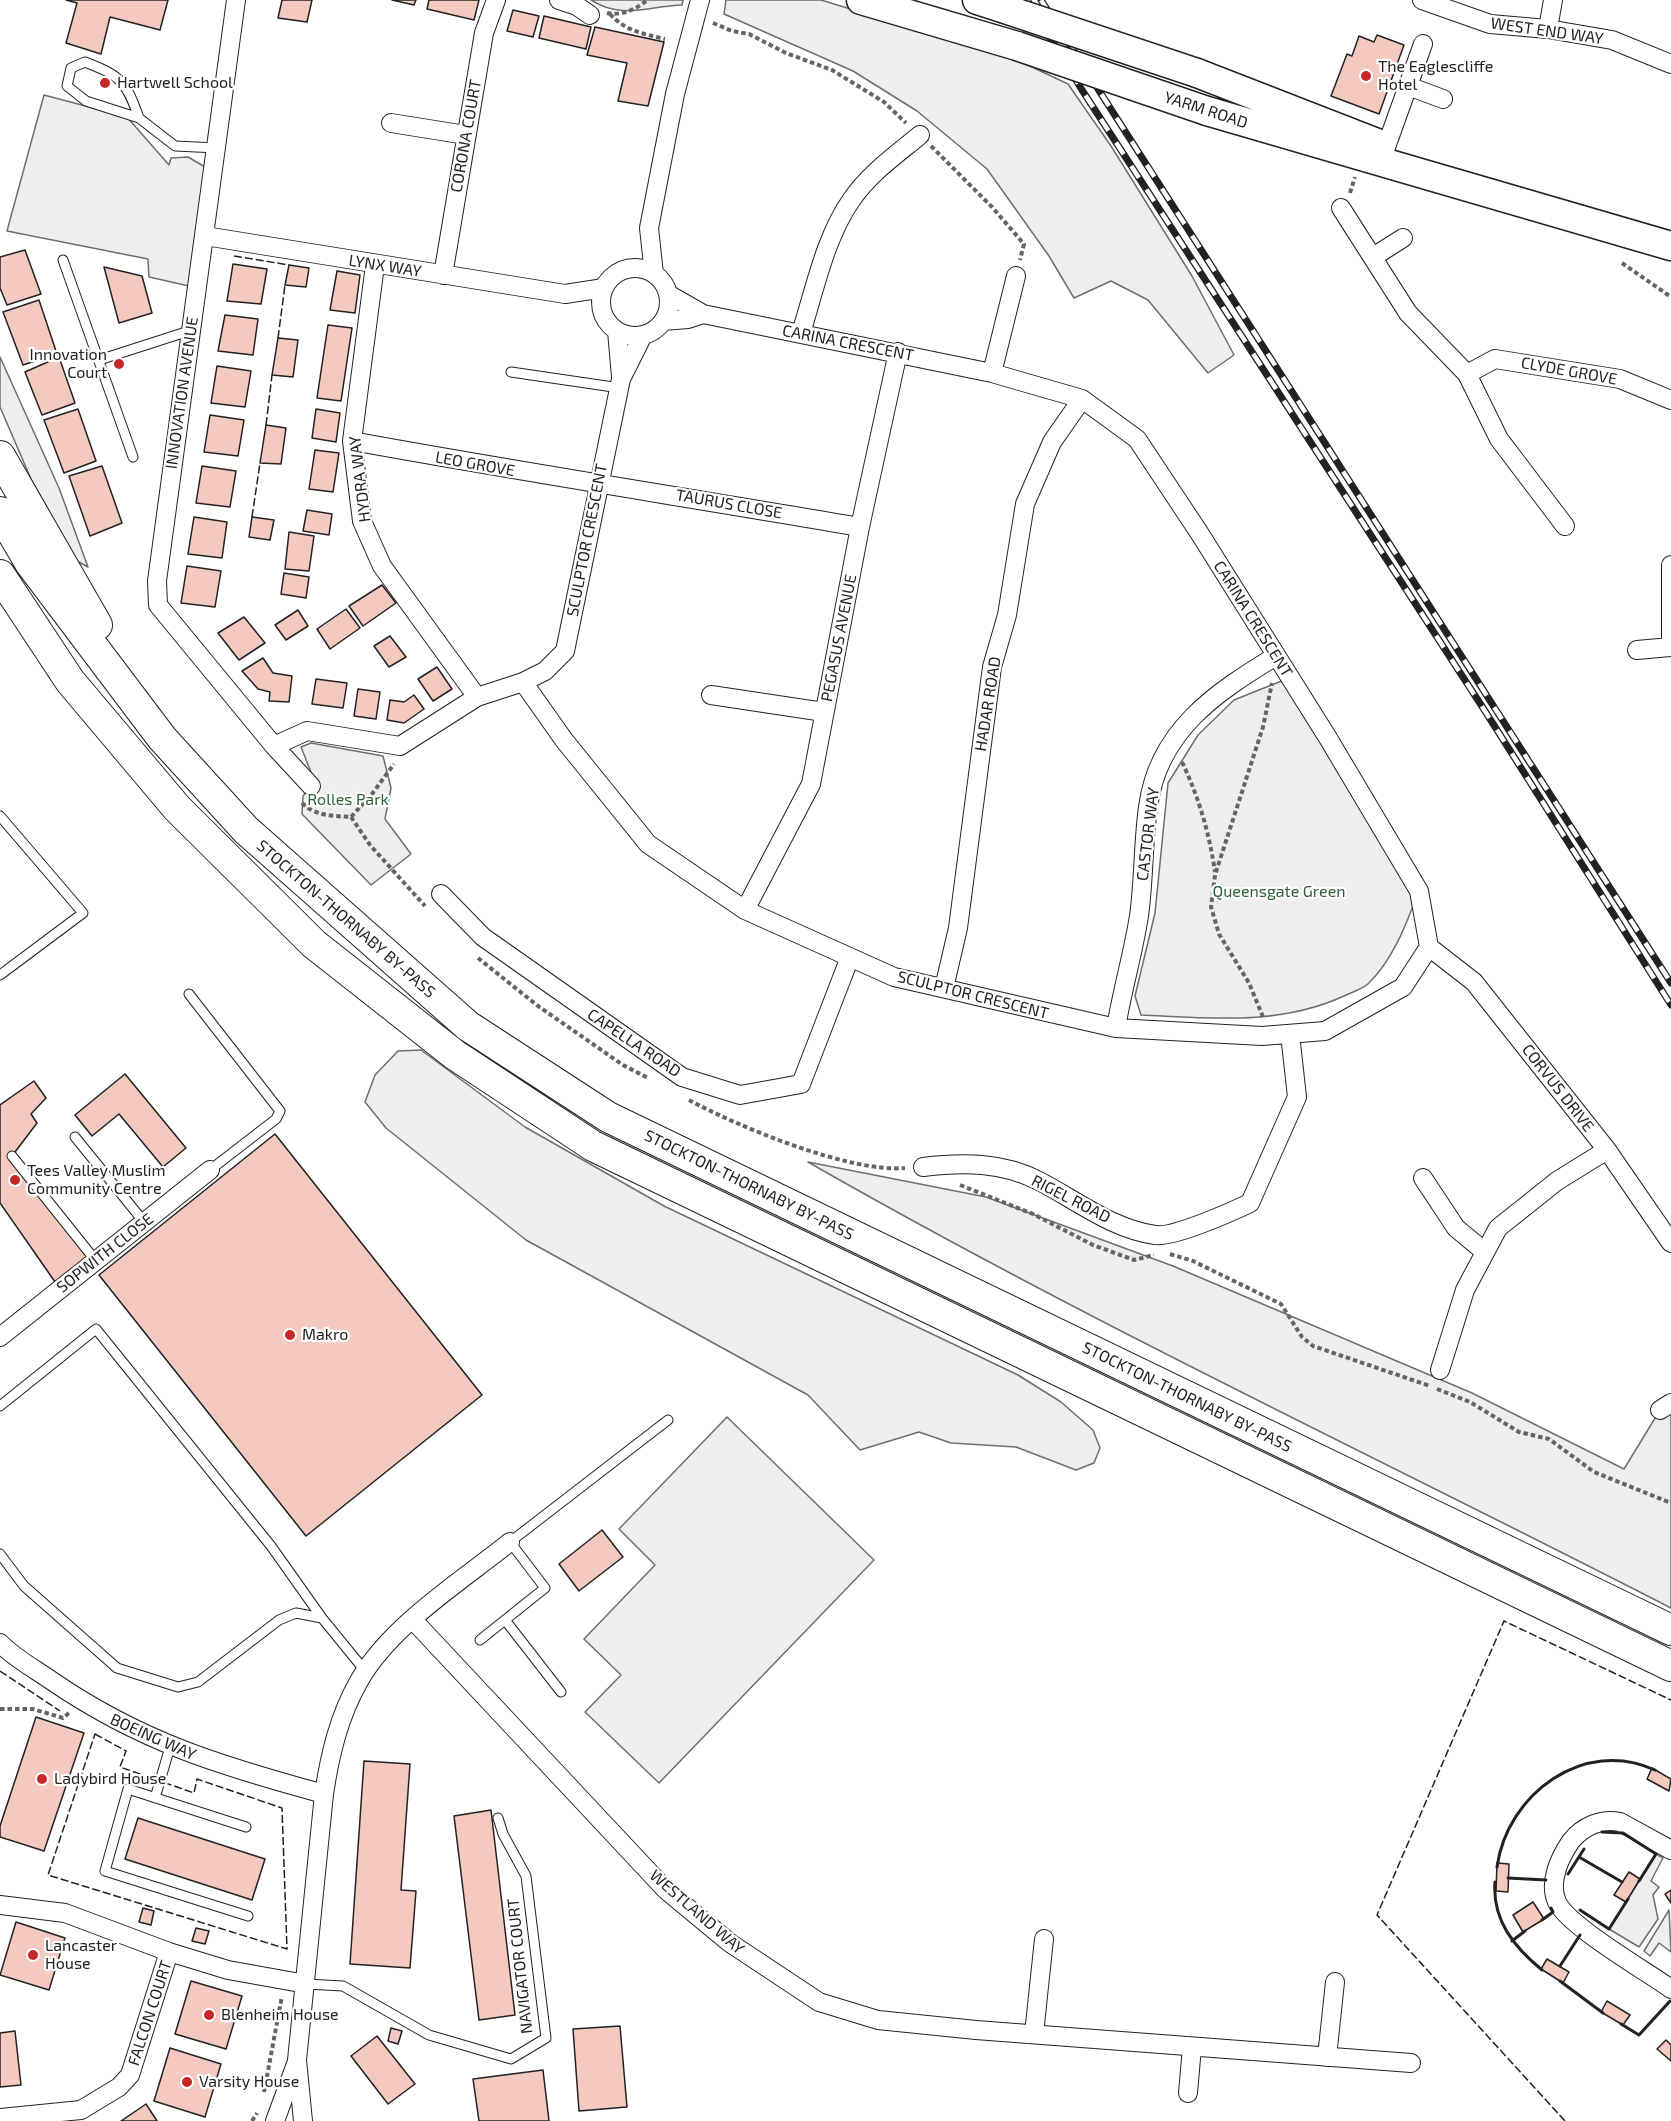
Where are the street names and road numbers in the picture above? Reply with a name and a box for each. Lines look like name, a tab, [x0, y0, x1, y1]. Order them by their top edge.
street label: WEST END WAY	[1490, 14, 1604, 48]
street label: CORONA COURT	[447, 78, 485, 194]
street label: YARM ROAD	[1162, 87, 1250, 133]
street label: LYNX WAY	[347, 251, 423, 281]
street label: INNOVATION AVENUE	[162, 316, 202, 470]
street label: CARINA CRESCENT	[781, 321, 915, 365]
street label: CLYDE GROVE	[1519, 353, 1619, 389]
street label: HYDRA WAY	[345, 435, 375, 523]
street label: LEO GROVE	[434, 448, 516, 480]
street label: SCULPTOR CRESCENT	[563, 462, 611, 618]
street label: TAURUS CLOSE	[674, 485, 784, 523]
street label: CARINA CRESCENT	[1209, 557, 1297, 681]
street label: PEGASUS AVENUE	[817, 573, 861, 703]
street label: HADAR ROAD	[971, 655, 1005, 753]
street label: CASTOR WAY	[1133, 786, 1163, 882]
street label: STOCKTON-THORNABY BY-PASS	[253, 836, 439, 1002]
street label: SCULPTOR CRESCENT	[895, 967, 1051, 1023]
street label: CAPELLA ROAD	[584, 1005, 684, 1081]
street label: CORVUS DRIVE	[1518, 1040, 1598, 1136]
street label: STOCKTON-THORNABY BY-PASS	[641, 1126, 857, 1244]
street label: RIGEL ROAD	[1028, 1171, 1114, 1227]
street label: SOPWITH CLOSE	[53, 1209, 157, 1297]
street label: STOCKTON-THORNABY BY-PASS	[1079, 1338, 1295, 1456]
street label: BOEING WAY	[107, 1710, 199, 1764]
street label: WESTLAND WAY	[646, 1866, 748, 1958]
street label: NAVIGATOR COURT	[503, 1897, 537, 2035]
street label: FALCON COURT	[124, 1958, 176, 2068]

